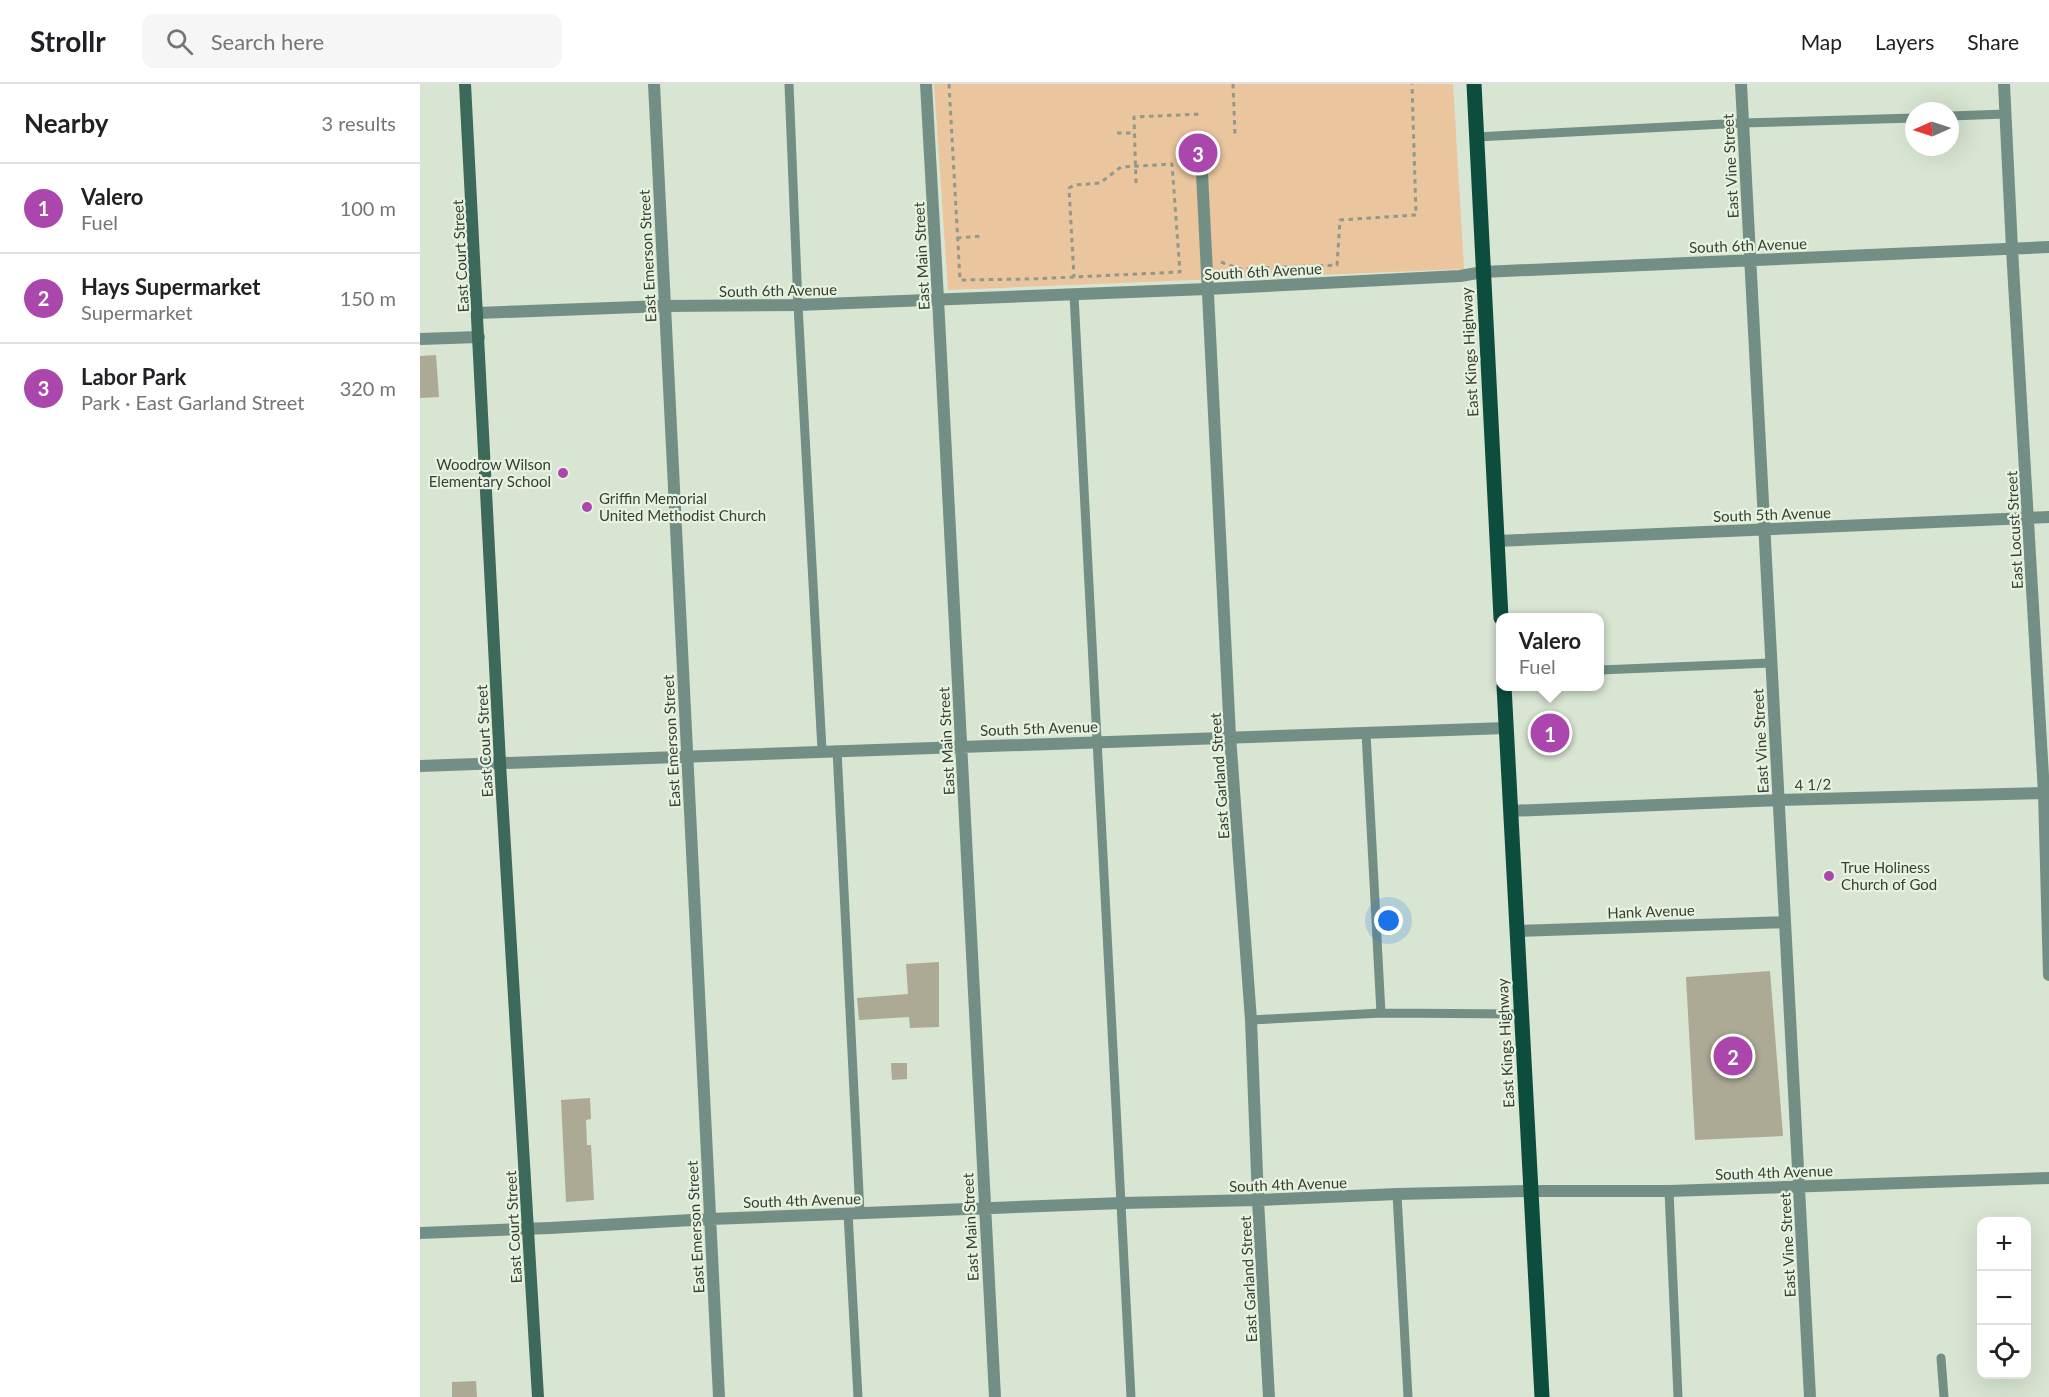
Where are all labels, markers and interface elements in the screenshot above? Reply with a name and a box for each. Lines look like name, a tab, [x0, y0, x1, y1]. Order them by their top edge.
search box	[142, 14, 562, 68]
text: Strollr	[30, 24, 106, 58]
icon: search	[163, 25, 196, 58]
text: Search here	[211, 28, 324, 55]
text: Map	[1801, 29, 1842, 54]
text: Layers	[1875, 29, 1934, 54]
text: Share	[1967, 29, 2019, 54]
north arrow	[1905, 102, 1959, 156]
text: Nearby	[24, 107, 109, 139]
text: 3 results	[321, 111, 396, 135]
street label: East Vine Street	[1718, 113, 1742, 219]
pin: 3	[1178, 130, 1218, 176]
text: Valero	[81, 183, 144, 210]
street label: East Emerson Street	[635, 189, 659, 323]
text: 1	[38, 196, 49, 220]
text: 100 m	[340, 196, 396, 220]
street label: East Court Street	[448, 199, 472, 313]
street label: East Main Street	[909, 201, 933, 310]
text: Fuel	[81, 210, 118, 234]
street label: South 6th Avenue	[1689, 234, 1807, 256]
street label: South 6th Avenue	[1204, 259, 1322, 283]
text: Hays Supermarket	[81, 273, 260, 300]
street label: South 6th Avenue	[719, 280, 837, 300]
text: 2	[38, 286, 49, 310]
text: 150 m	[340, 286, 396, 310]
street label: East Kings Highway	[1457, 287, 1481, 417]
text: Supermarket	[81, 300, 193, 324]
text: Labor Park	[81, 363, 186, 390]
text: 3	[38, 376, 49, 400]
text: 320 m	[340, 376, 396, 400]
text: Park · East Garland Street	[81, 390, 304, 414]
place label: Woodrow Wilson Elementary School	[429, 455, 551, 490]
marker: Woodrow Wilson Elementary School	[556, 466, 570, 480]
street label: East Locust Street	[2002, 470, 2026, 589]
place label: Griffin Memorial United Methodist Church	[599, 489, 766, 524]
marker: Griffin Memorial United Methodist Church	[580, 500, 594, 514]
street label: South 5th Avenue	[1713, 503, 1831, 525]
popup	[1496, 613, 1604, 691]
text: Valero	[1519, 627, 1581, 654]
text: Fuel	[1519, 654, 1556, 678]
street label: East Emerson Street	[659, 674, 683, 808]
street label: East Court Street	[472, 684, 496, 798]
street label: East Main Street	[934, 686, 958, 795]
street label: East Vine Street	[1748, 688, 1772, 794]
pin: 1	[1530, 710, 1570, 756]
street label: East Garland Street	[1206, 712, 1232, 840]
street label: South 5th Avenue	[980, 717, 1098, 739]
street label: 4 1/2	[1794, 774, 1832, 794]
place label: True Holiness Church of God	[1841, 858, 1937, 893]
marker: True Holiness Church of God	[1822, 869, 1836, 883]
street label: Hank Avenue	[1607, 900, 1695, 922]
your location	[1374, 906, 1403, 935]
street label: East Kings Highway	[1493, 978, 1517, 1108]
pin: 2	[1714, 1034, 1752, 1078]
street label: East Emerson Street	[683, 1160, 707, 1294]
street label: South 4th Avenue	[1715, 1161, 1833, 1183]
street label: East Court Street	[501, 1170, 525, 1284]
street label: East Main Street	[958, 1172, 982, 1281]
street label: South 4th Avenue	[1229, 1173, 1347, 1195]
street label: South 4th Avenue	[743, 1189, 861, 1211]
street label: East Vine Street	[1775, 1192, 1799, 1298]
street label: East Garland Street	[1236, 1215, 1260, 1343]
map controls	[1977, 1217, 2031, 1379]
button: +	[1977, 1217, 2031, 1271]
button: −	[1977, 1271, 2031, 1325]
button: locate	[1977, 1325, 2031, 1379]

